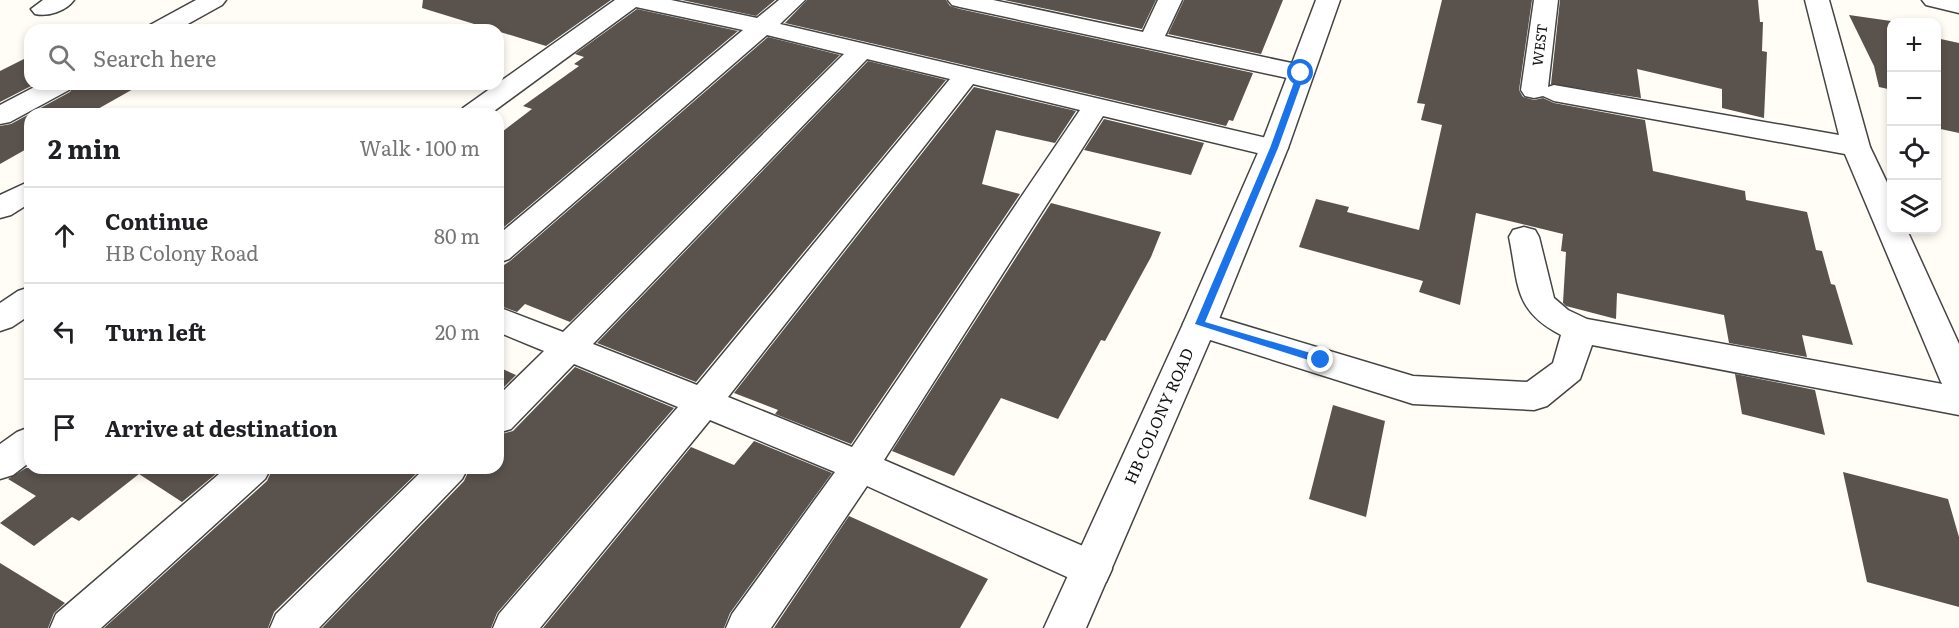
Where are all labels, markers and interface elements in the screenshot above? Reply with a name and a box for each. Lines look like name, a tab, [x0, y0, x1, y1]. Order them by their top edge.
map controls	[1887, 18, 1941, 234]
button: +	[1887, 18, 1941, 72]
street label: WEST	[1526, 22, 1552, 67]
search box	[24, 24, 504, 90]
icon: search	[45, 41, 78, 74]
text: Search here	[93, 41, 216, 74]
route start	[1287, 59, 1313, 85]
button: −	[1887, 72, 1941, 126]
button: locate	[1887, 126, 1941, 180]
text: 2 min	[48, 128, 121, 167]
text: Walk · 100 m	[359, 132, 480, 162]
button: layers	[1887, 180, 1941, 234]
text: Continue	[105, 204, 208, 237]
icon: ahead	[48, 219, 81, 252]
text: 80 m	[434, 220, 480, 250]
text: HB Colony Road	[105, 237, 259, 267]
icon: left	[48, 315, 81, 348]
text: Turn left	[105, 315, 206, 348]
text: 20 m	[435, 316, 480, 346]
street label: HB COLONY ROAD	[1117, 344, 1199, 488]
route end	[1307, 346, 1333, 372]
icon: arrive	[48, 411, 81, 444]
text: Arrive at destination	[105, 411, 338, 444]

